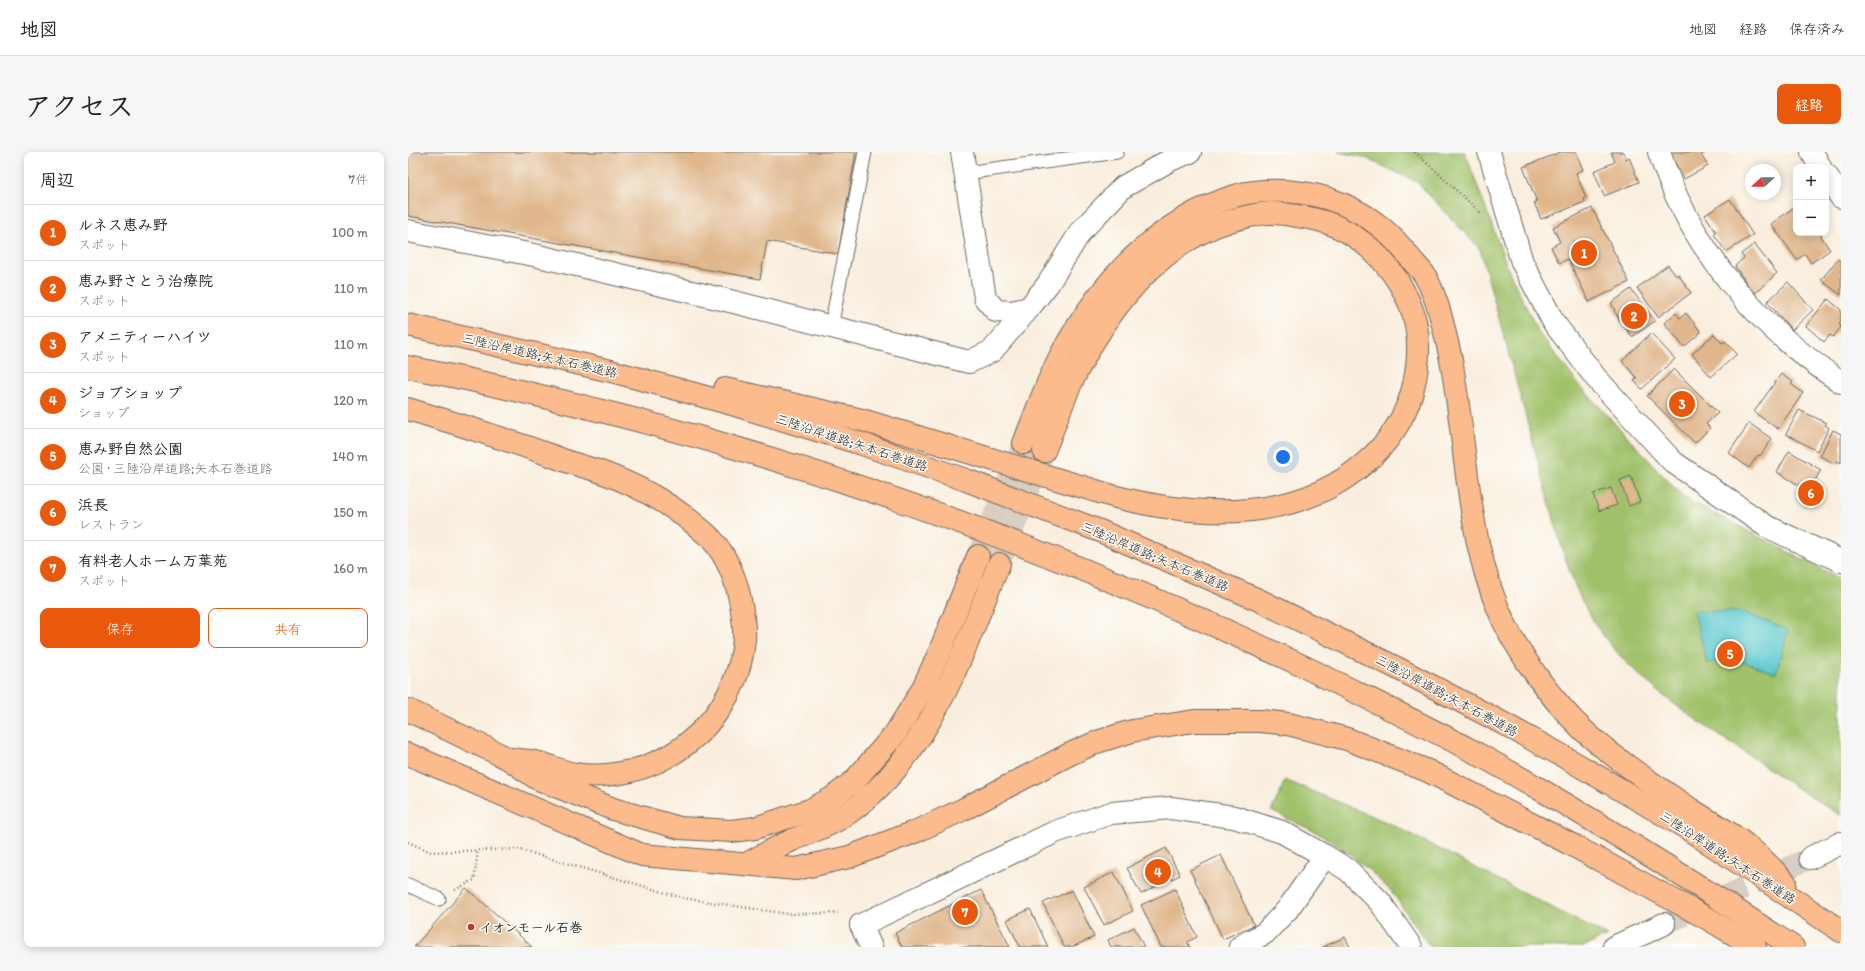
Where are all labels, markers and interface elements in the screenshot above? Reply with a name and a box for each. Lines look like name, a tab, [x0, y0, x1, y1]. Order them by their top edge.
text: 地図	[20, 18, 58, 41]
text: 地図	[1689, 21, 1717, 38]
text: 経路	[1739, 21, 1767, 38]
text: 保存済み	[1789, 21, 1845, 38]
button: 経路	[1777, 84, 1841, 124]
text: アクセス	[24, 89, 134, 123]
north arrow	[1745, 164, 1781, 200]
map controls	[1793, 164, 1829, 236]
button: +	[1793, 164, 1829, 200]
text: 周辺	[40, 170, 74, 190]
text: 7件	[349, 172, 368, 187]
button: −	[1793, 200, 1829, 236]
text: ルネス恵み野	[78, 216, 168, 234]
text: 1	[50, 225, 56, 240]
text: 100 m	[332, 225, 368, 240]
text: スポット	[78, 237, 130, 252]
pin: 1	[1571, 238, 1597, 268]
text: 恵み野さとう治療院	[78, 272, 213, 290]
text: 2	[50, 281, 56, 296]
text: 110 m	[334, 281, 368, 296]
text: スポット	[78, 293, 130, 308]
pin: 2	[1621, 301, 1647, 331]
text: アメニティーハイツ	[78, 328, 212, 346]
street label: 三陸沿岸道路;矢本石巻道路	[461, 330, 619, 381]
text: 3	[49, 337, 57, 352]
text: 110 m	[334, 337, 368, 352]
text: スポット	[78, 349, 130, 364]
text: ジョブショップ	[78, 384, 182, 402]
pin: 3	[1669, 389, 1695, 419]
text: 4	[49, 393, 57, 408]
text: 120 m	[333, 393, 368, 408]
text: ショップ	[78, 405, 129, 420]
street label: 三陸沿岸道路;矢本石巻道路	[774, 411, 930, 474]
text: 恵み野自然公園	[78, 440, 183, 458]
your location	[1273, 447, 1293, 467]
text: 5	[50, 449, 56, 464]
text: 140 m	[332, 449, 368, 464]
text: 公園 · 三陸沿岸道路;矢本石巻道路	[78, 461, 272, 476]
pin: 6	[1798, 478, 1824, 508]
text: 浜長	[78, 496, 108, 514]
text: 6	[50, 505, 56, 520]
text: 150 m	[333, 505, 368, 520]
text: レストラン	[78, 517, 144, 532]
street label: 三陸沿岸道路;矢本石巻道路	[1079, 518, 1231, 594]
text: 有料老人ホーム万葉苑	[78, 552, 227, 570]
text: 7	[50, 561, 56, 576]
text: 160 m	[333, 561, 368, 576]
text: スポット	[78, 573, 130, 588]
button: 保存	[40, 608, 200, 648]
button: 共有	[208, 608, 368, 648]
pin: 5	[1717, 639, 1743, 669]
street label: 三陸沿岸道路;矢本石巻道路	[1373, 651, 1521, 739]
street label: 三陸沿岸道路;矢本石巻道路	[1657, 808, 1799, 907]
pin: 4	[1145, 857, 1171, 887]
pin: 7	[952, 897, 978, 927]
place label: イオンモール石巻	[479, 920, 582, 935]
marker: イオンモール石巻	[466, 922, 476, 932]

